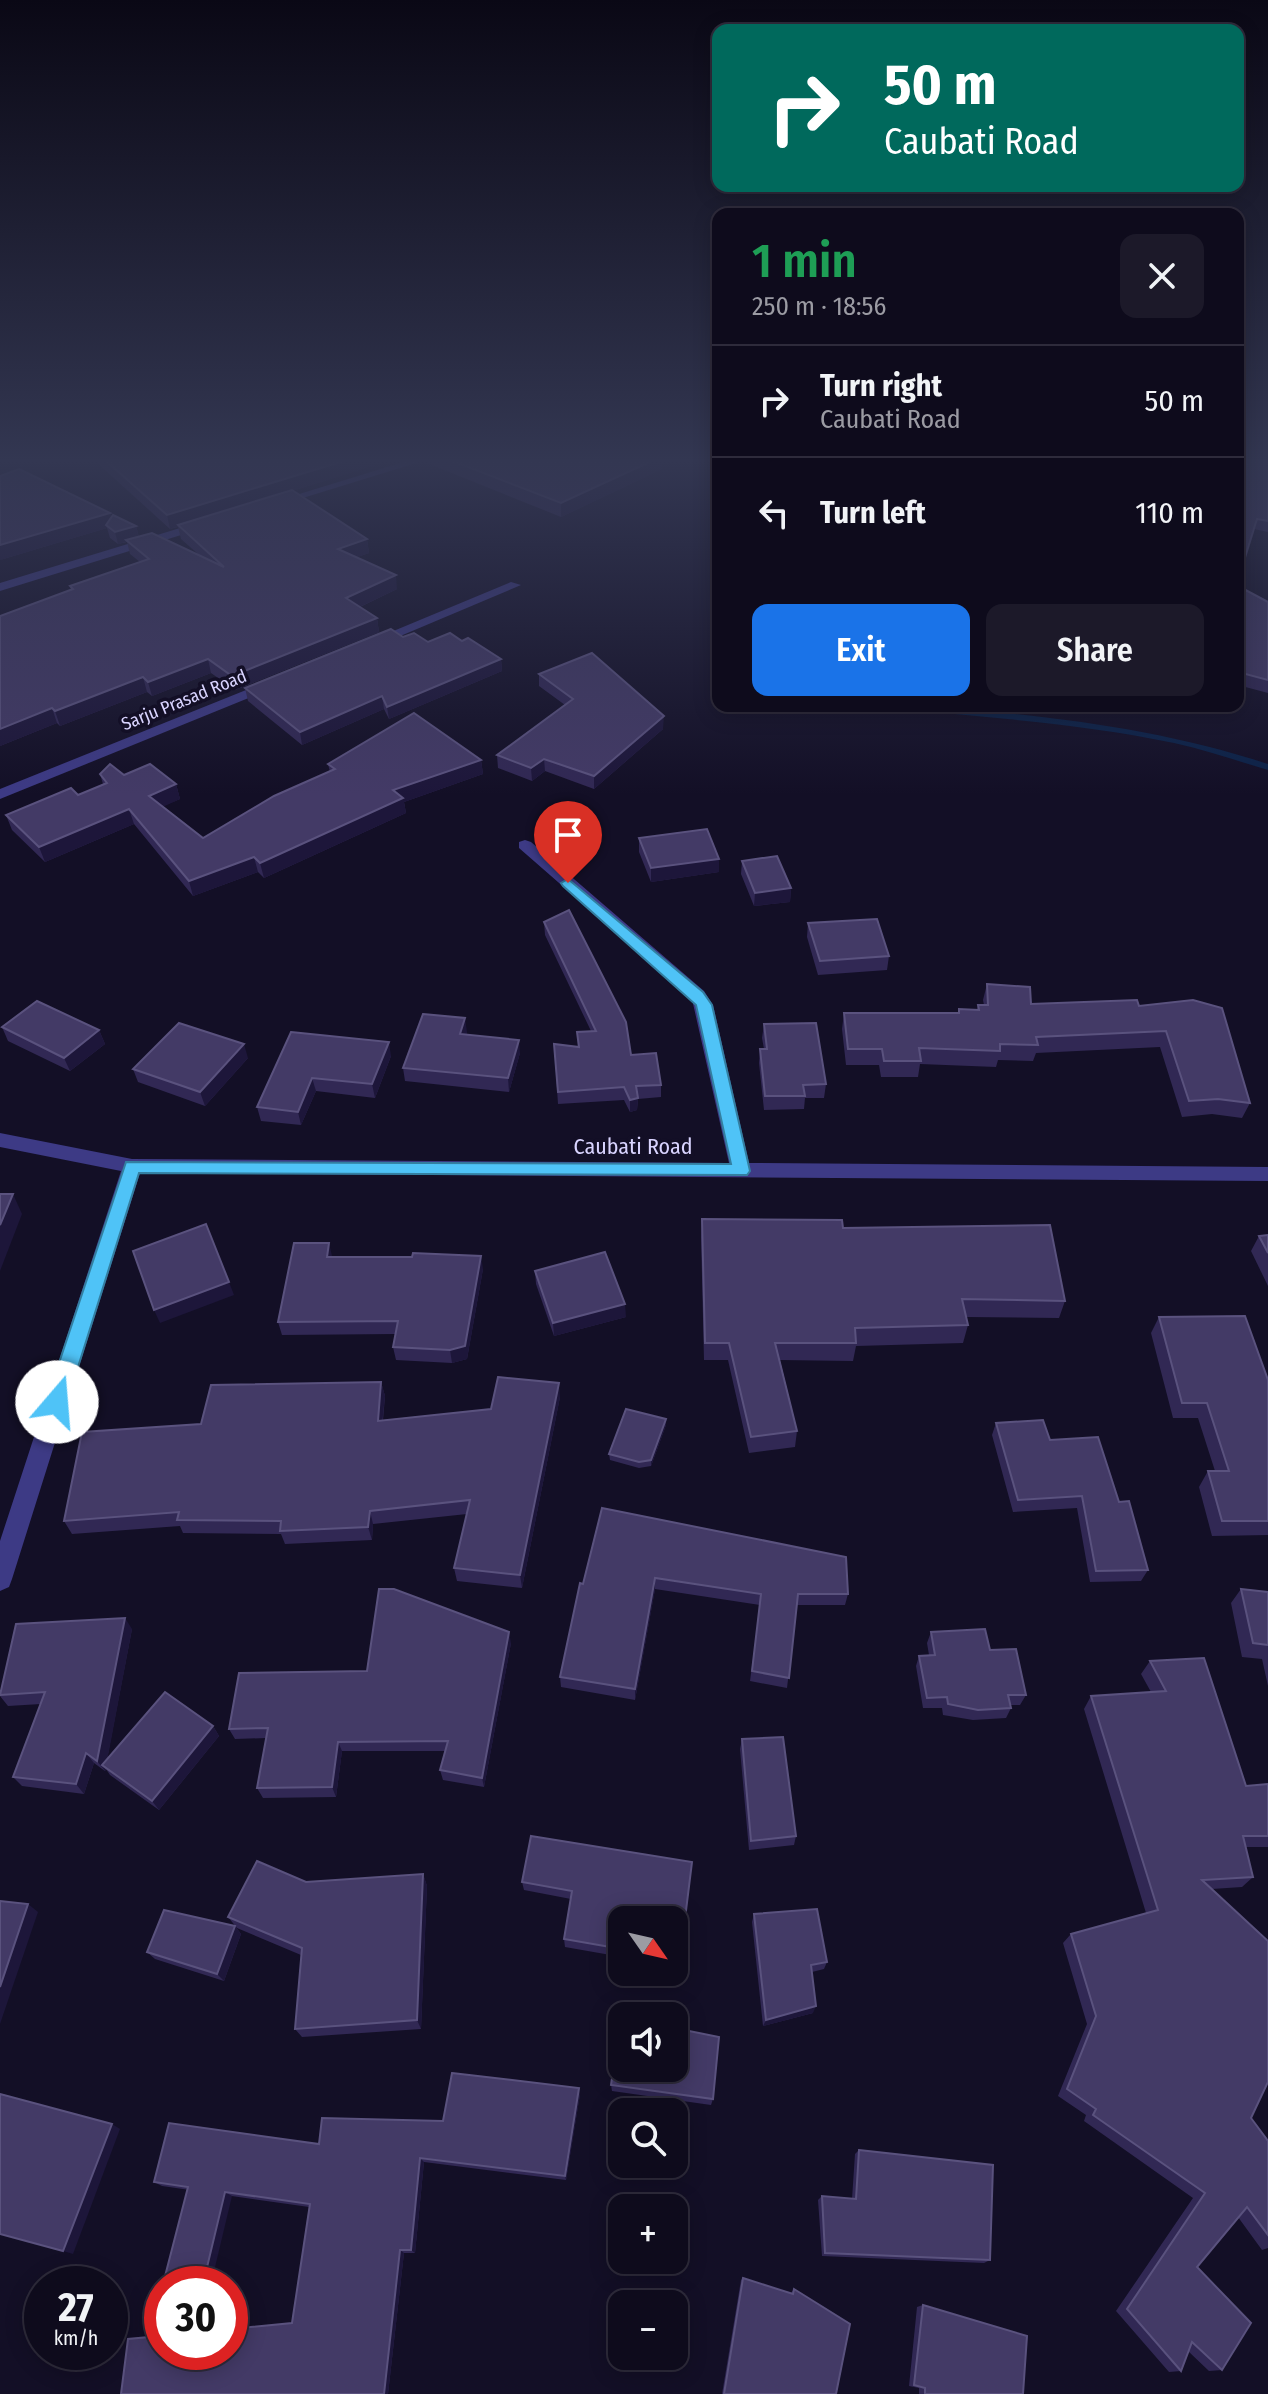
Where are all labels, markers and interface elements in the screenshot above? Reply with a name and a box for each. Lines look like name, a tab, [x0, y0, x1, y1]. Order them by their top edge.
text: 50 m	[884, 52, 996, 119]
icon: right	[752, 56, 856, 160]
text: Caubati Road	[884, 120, 1079, 164]
text: 1 min	[752, 232, 857, 290]
button: close	[1120, 234, 1204, 318]
text: 250 m · 18:56	[752, 291, 886, 322]
text: Turn right	[820, 368, 942, 404]
icon: right	[752, 379, 796, 423]
text: 50 m	[1144, 383, 1204, 419]
text: Caubati Road	[820, 404, 961, 435]
icon: left	[752, 491, 796, 535]
text: Turn left	[820, 495, 926, 531]
text: 110 m	[1135, 495, 1204, 531]
button: Exit	[752, 604, 970, 696]
button: Share	[986, 604, 1204, 696]
street label: Sarju Prasad Road	[118, 665, 250, 735]
pin	[534, 801, 602, 883]
icon: arrive	[546, 813, 590, 857]
street label: Caubati Road	[573, 1133, 693, 1160]
position arrow	[15, 1360, 99, 1444]
north arrow	[608, 1906, 688, 1986]
map controls	[608, 1906, 688, 2370]
button: sound	[608, 2002, 688, 2082]
button: search	[608, 2098, 688, 2178]
button: +	[608, 2194, 688, 2274]
speed limit sign: 30	[144, 2266, 248, 2370]
text: 27	[58, 2284, 94, 2332]
button: −	[608, 2290, 688, 2370]
text: km/h	[54, 2326, 98, 2350]

